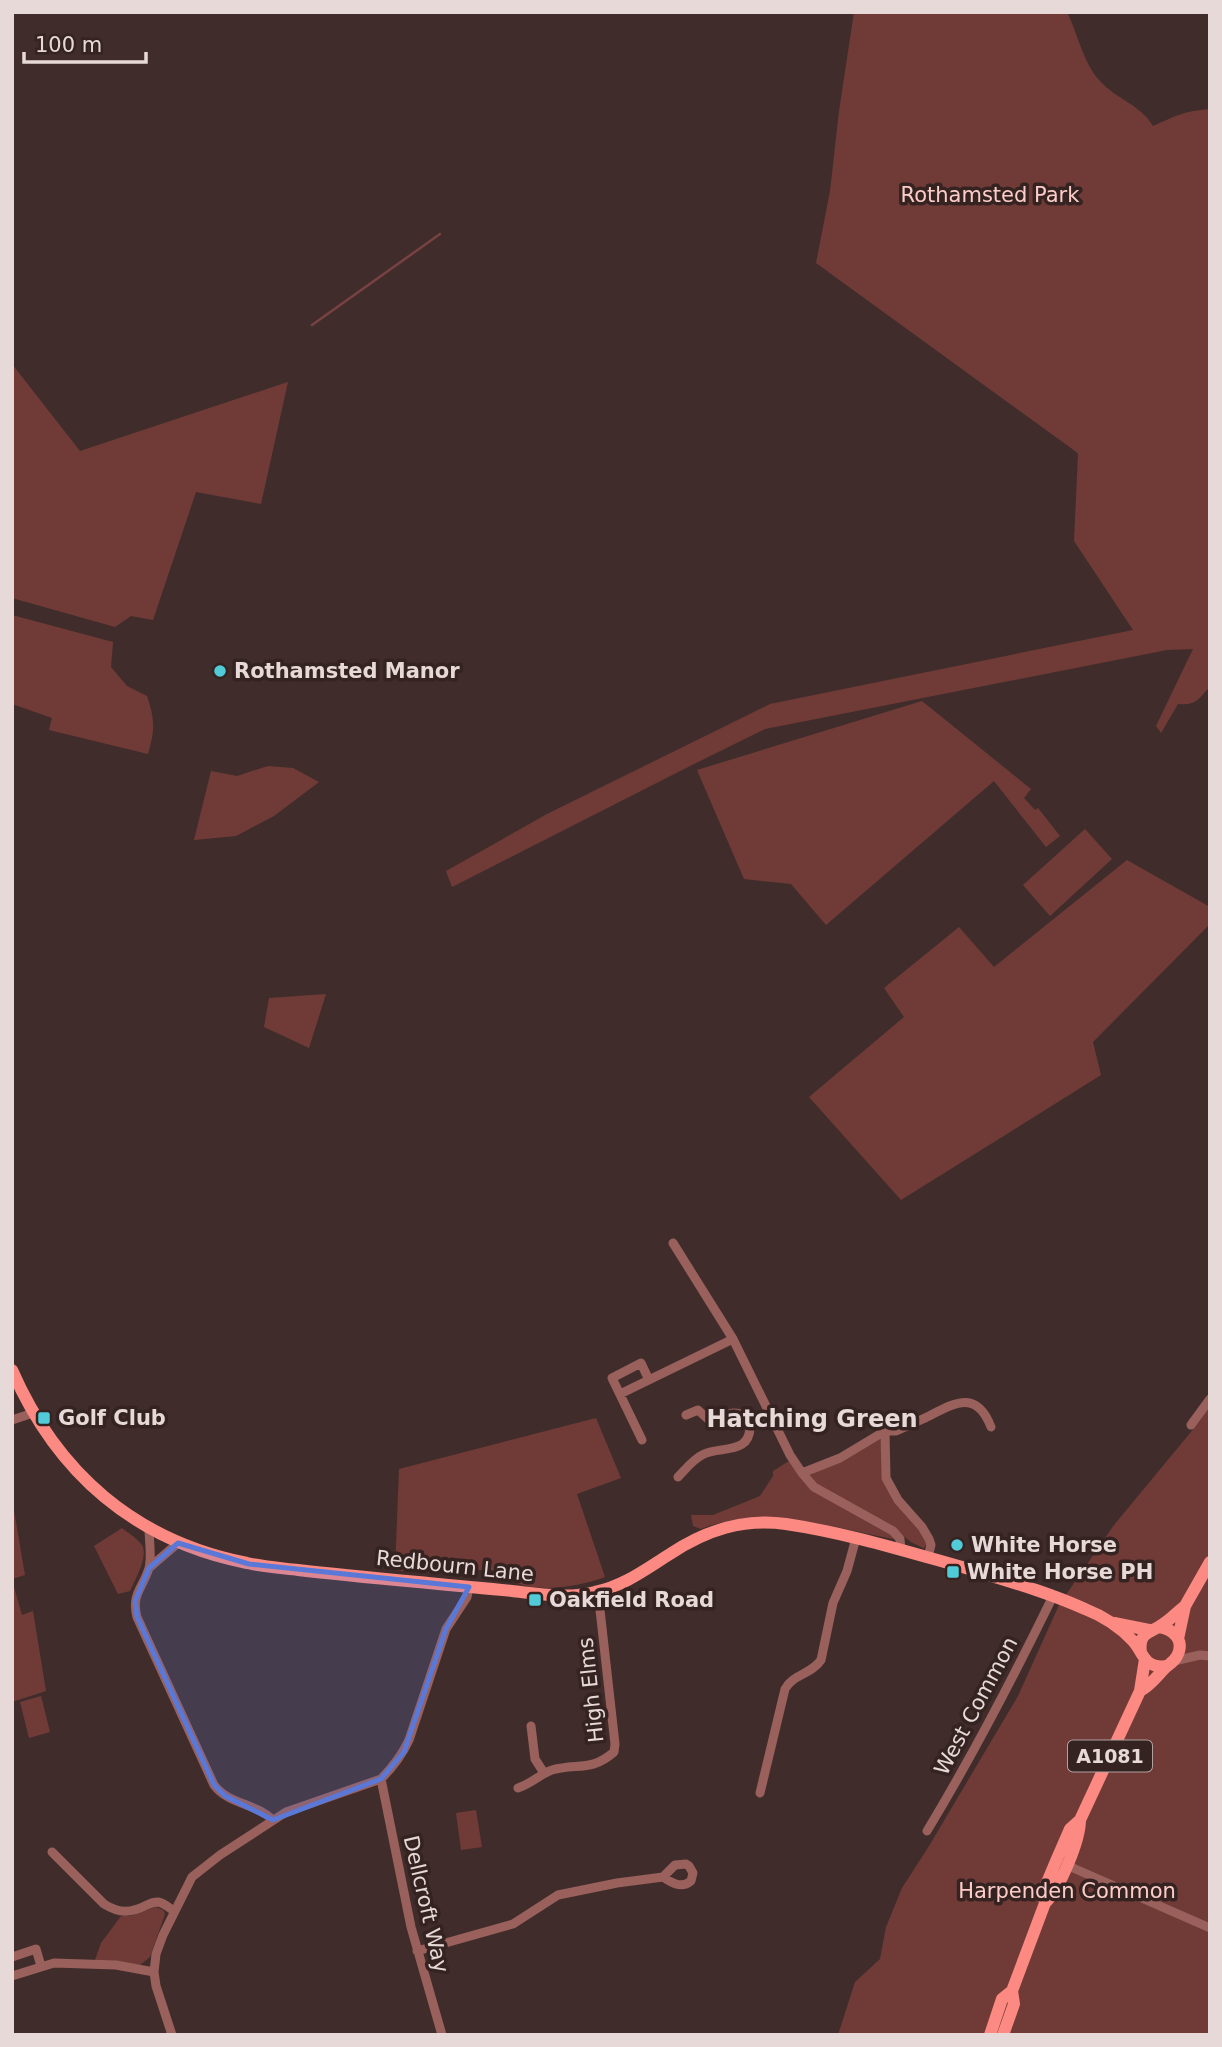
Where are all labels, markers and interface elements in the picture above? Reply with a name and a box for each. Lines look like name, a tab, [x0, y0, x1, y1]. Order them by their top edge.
scale bar	[24, 21, 147, 65]
text: 100 m	[35, 33, 102, 57]
park label: Rothamsted Park	[901, 183, 1080, 207]
place label: Rothamsted Manor	[234, 659, 460, 683]
marker: Rothamsted Manor	[212, 663, 228, 679]
district label: Hatching Green	[706, 1405, 918, 1433]
place label: Golf Club	[58, 1406, 166, 1430]
marker: Golf Club	[36, 1410, 52, 1426]
place label: White Horse	[971, 1533, 1117, 1557]
marker: White Horse	[949, 1537, 965, 1553]
street label: Redbourn Lane	[375, 1546, 535, 1586]
place label: White Horse PH	[967, 1560, 1153, 1584]
marker: White Horse PH	[945, 1564, 961, 1580]
place label: Oakfield Road	[549, 1588, 714, 1612]
marker: Oakfield Road	[527, 1592, 543, 1608]
street label: West Common	[930, 1633, 1022, 1779]
street label: High Elms	[574, 1636, 608, 1744]
road number: A1081	[1068, 1740, 1152, 1772]
street label: Dellcroft Way	[399, 1833, 453, 1975]
park label: Harpenden Common	[958, 1879, 1176, 1903]

